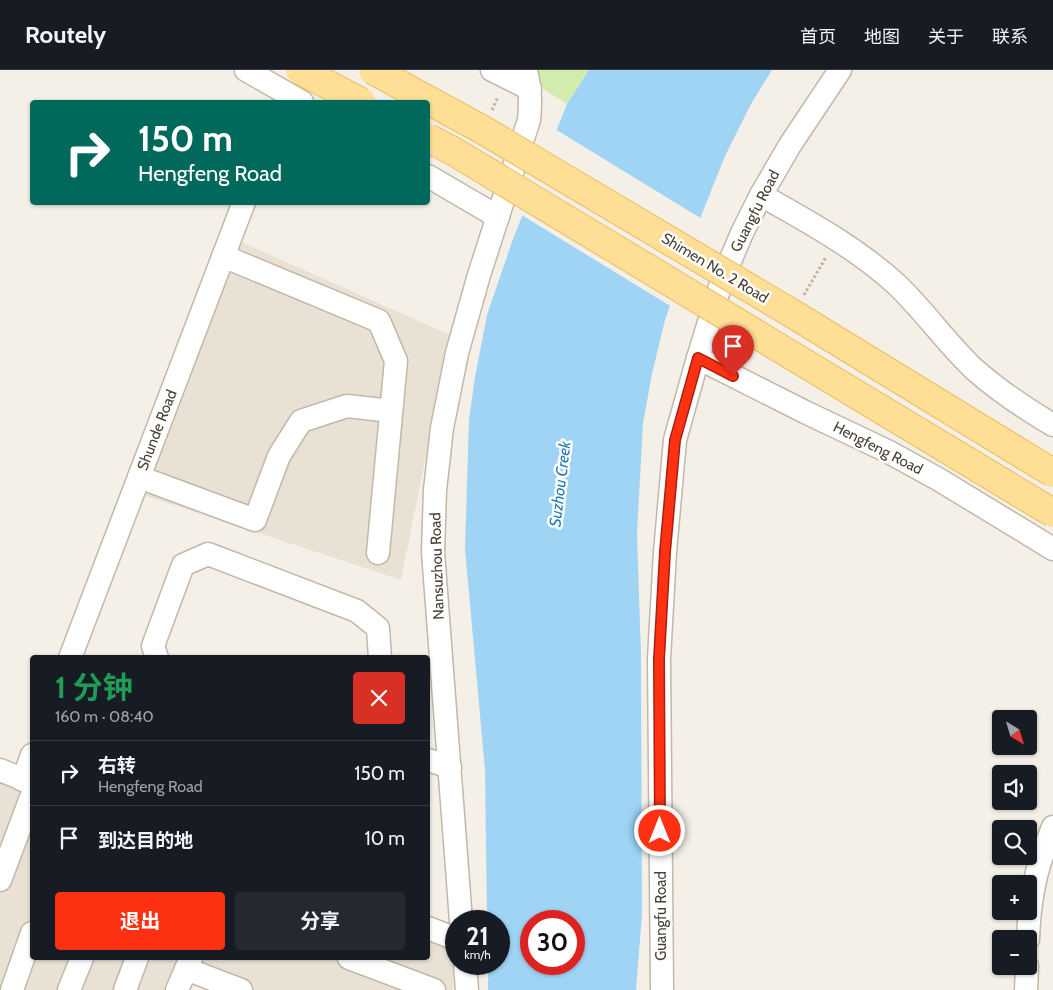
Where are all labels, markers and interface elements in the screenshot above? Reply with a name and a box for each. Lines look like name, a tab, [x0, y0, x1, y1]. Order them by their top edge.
text: Routely	[25, 20, 106, 49]
text: 首页	[800, 26, 836, 48]
text: 地图	[864, 26, 900, 48]
text: 关于	[928, 26, 964, 48]
text: 联系	[992, 26, 1028, 48]
text: 150 m	[138, 117, 233, 160]
icon: right	[55, 120, 120, 185]
text: Hengfeng Road	[138, 160, 282, 187]
street label: Guangfu Road	[727, 167, 783, 255]
street label: Shimen No. 2 Road	[658, 229, 772, 307]
pin	[712, 325, 754, 376]
icon: arrive	[719, 332, 747, 360]
street label: Shunde Road	[133, 387, 181, 473]
street label: Hengfeng Road	[830, 418, 926, 478]
water label: Suzhou Creek	[545, 439, 575, 528]
street label: Nansuzhou Road	[426, 512, 448, 620]
text: 1 分钟	[55, 669, 133, 706]
button: close	[353, 672, 405, 724]
text: 160 m · 08:40	[55, 707, 154, 726]
north arrow	[992, 710, 1038, 755]
map controls	[992, 710, 1037, 975]
text: 右转	[98, 754, 136, 777]
icon: right	[55, 759, 83, 787]
text: 150 m	[354, 762, 405, 785]
button: sound	[992, 765, 1037, 810]
text: Hengfeng Road	[98, 777, 203, 796]
position arrow	[633, 804, 685, 856]
button: search	[992, 820, 1037, 865]
icon: arrive	[55, 824, 83, 852]
text: 10 m	[365, 827, 405, 850]
text: 到达目的地	[98, 829, 193, 852]
street label: Guangfu Road	[652, 871, 670, 961]
button: +	[992, 875, 1037, 920]
button: 退出	[55, 892, 225, 950]
button: 分享	[235, 892, 405, 950]
speed limit sign: 30	[520, 910, 585, 975]
text: 21	[466, 921, 489, 951]
button: −	[992, 930, 1037, 975]
text: km/h	[464, 947, 491, 962]

